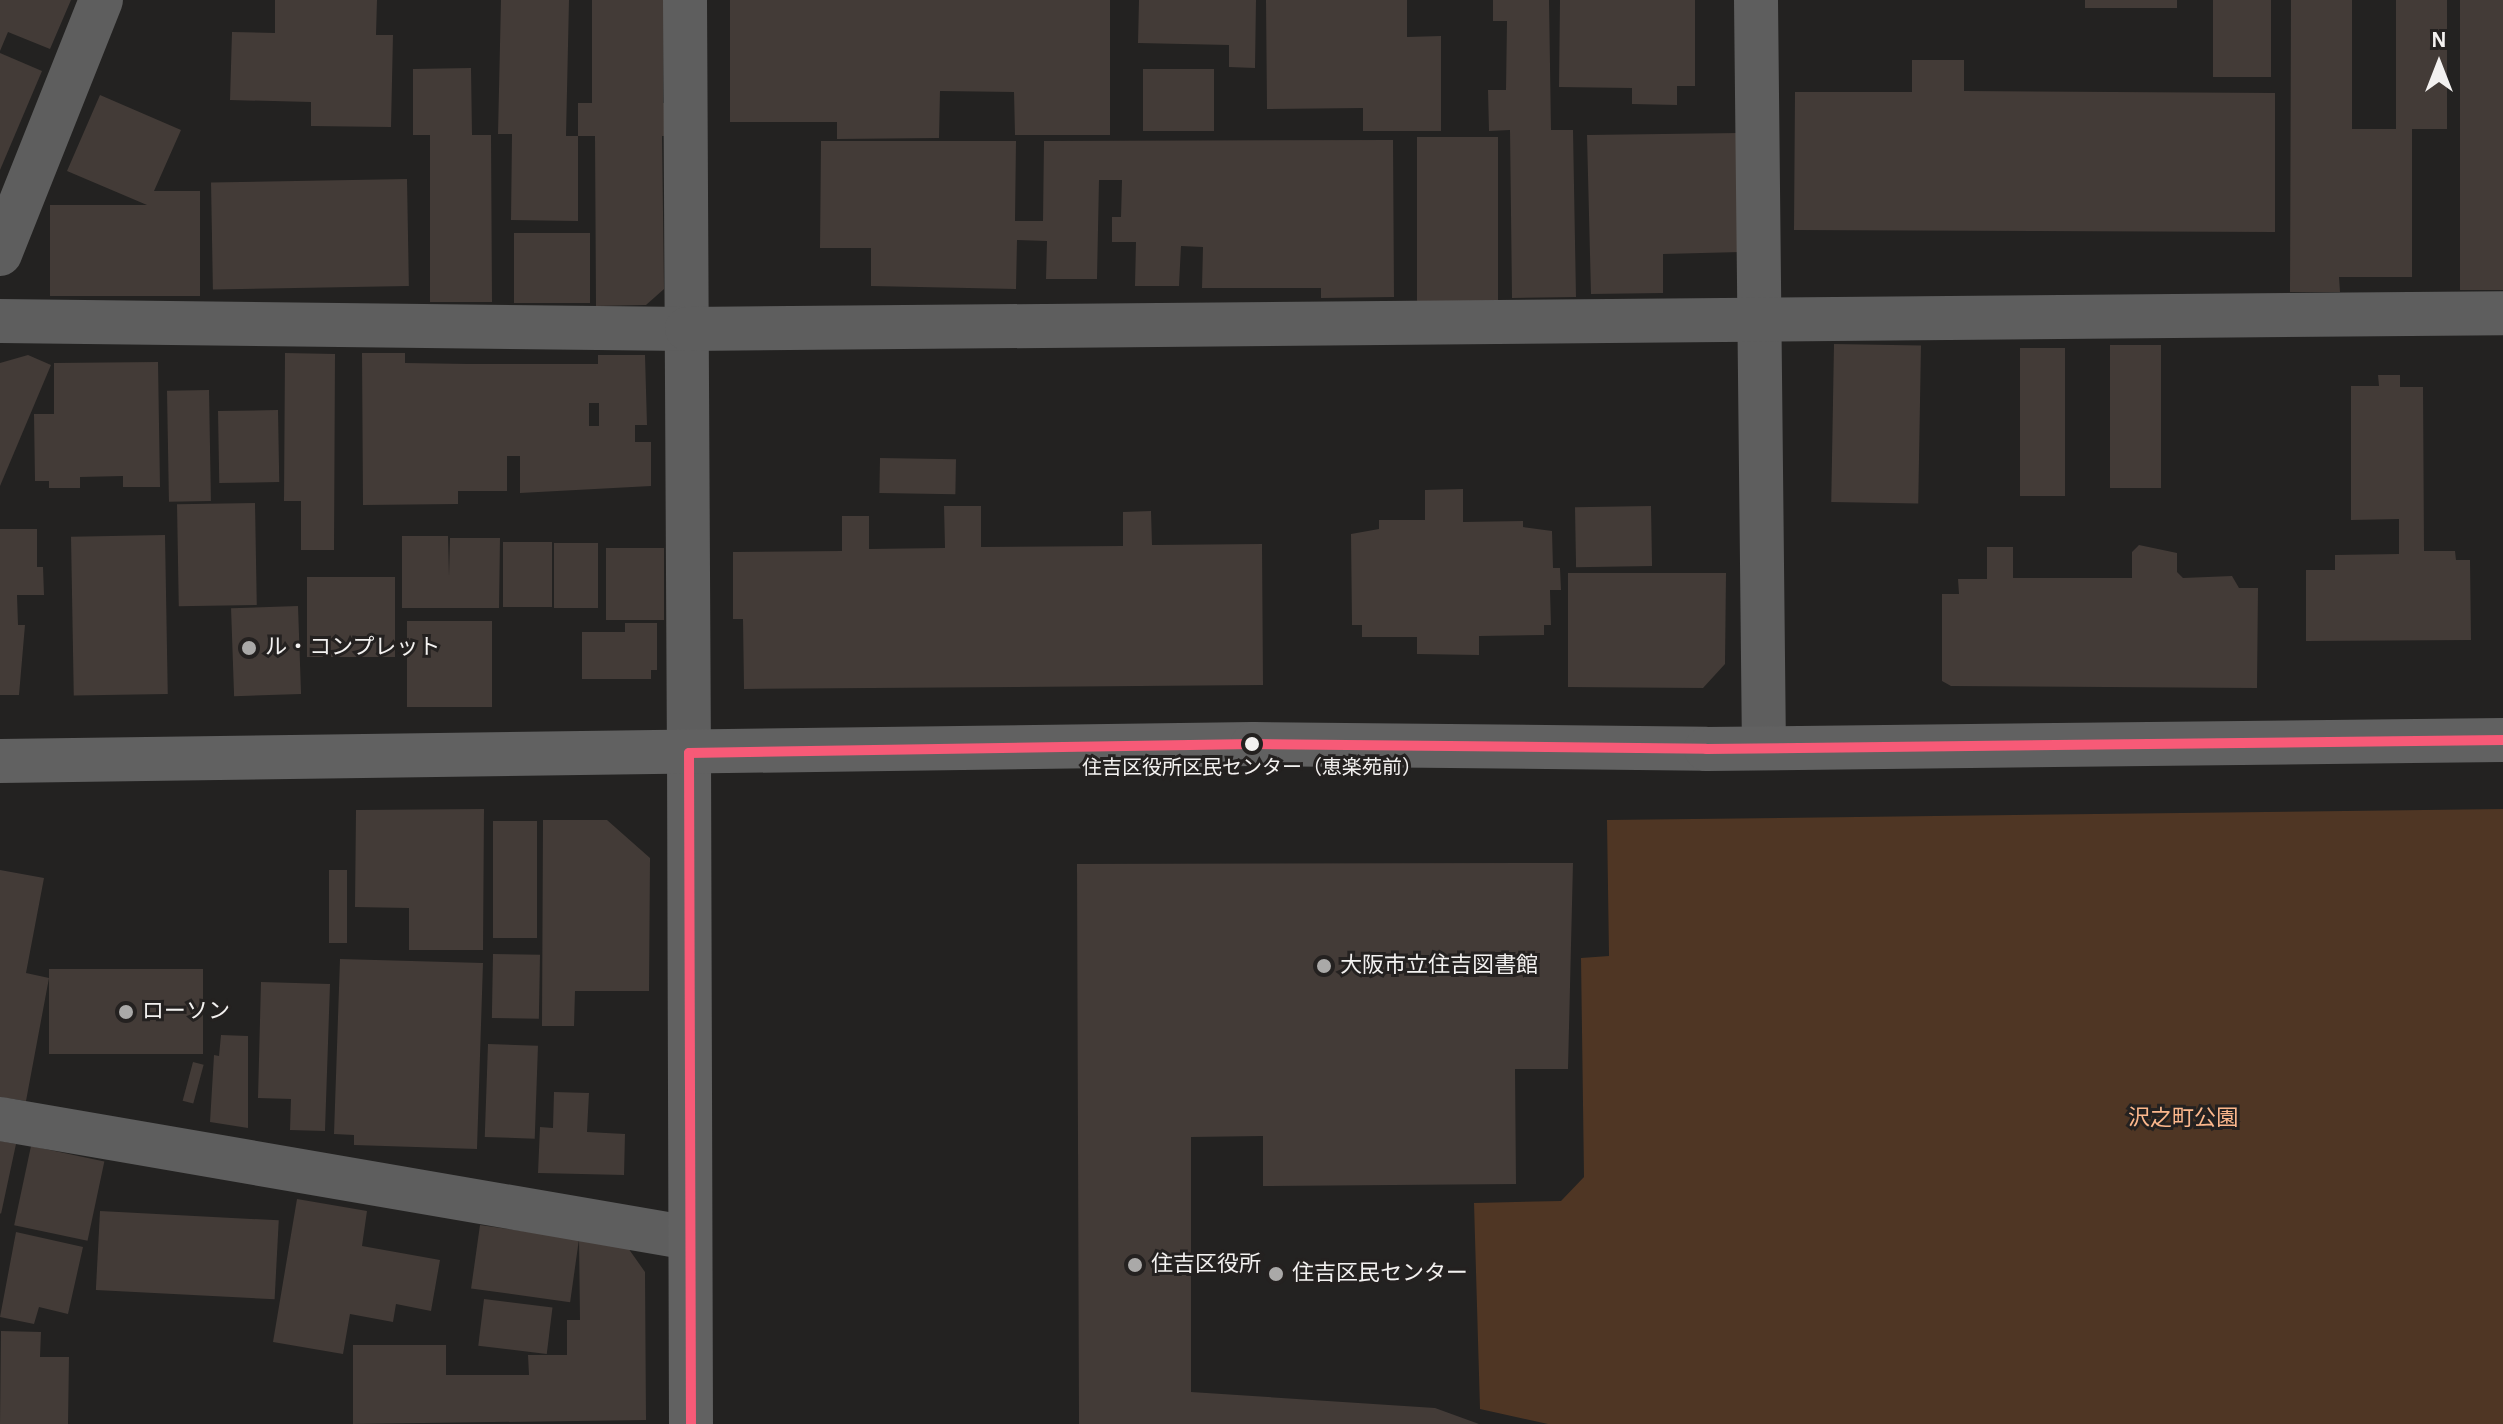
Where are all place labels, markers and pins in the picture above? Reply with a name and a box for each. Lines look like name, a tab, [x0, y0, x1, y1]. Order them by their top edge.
place label: ル・コンプレット	[265, 635, 441, 661]
marker: ル・コンプレット	[240, 639, 258, 657]
marker: 住吉区役所区民センター（恵楽苑前）	[1244, 736, 1260, 752]
place label: 住吉区役所区民センター（恵楽苑前）	[1082, 756, 1422, 780]
place label: 大阪市立住吉図書館	[1340, 953, 1538, 979]
marker: 大阪市立住吉図書館	[1315, 957, 1333, 975]
place label: ローソン	[142, 999, 230, 1025]
marker: ローソン	[117, 1003, 135, 1021]
place label: 住吉区役所	[1151, 1252, 1261, 1278]
marker: 住吉区役所	[1126, 1256, 1144, 1274]
place label: 住吉区民センター	[1292, 1261, 1468, 1287]
marker: 住吉区民センター	[1267, 1265, 1285, 1283]

